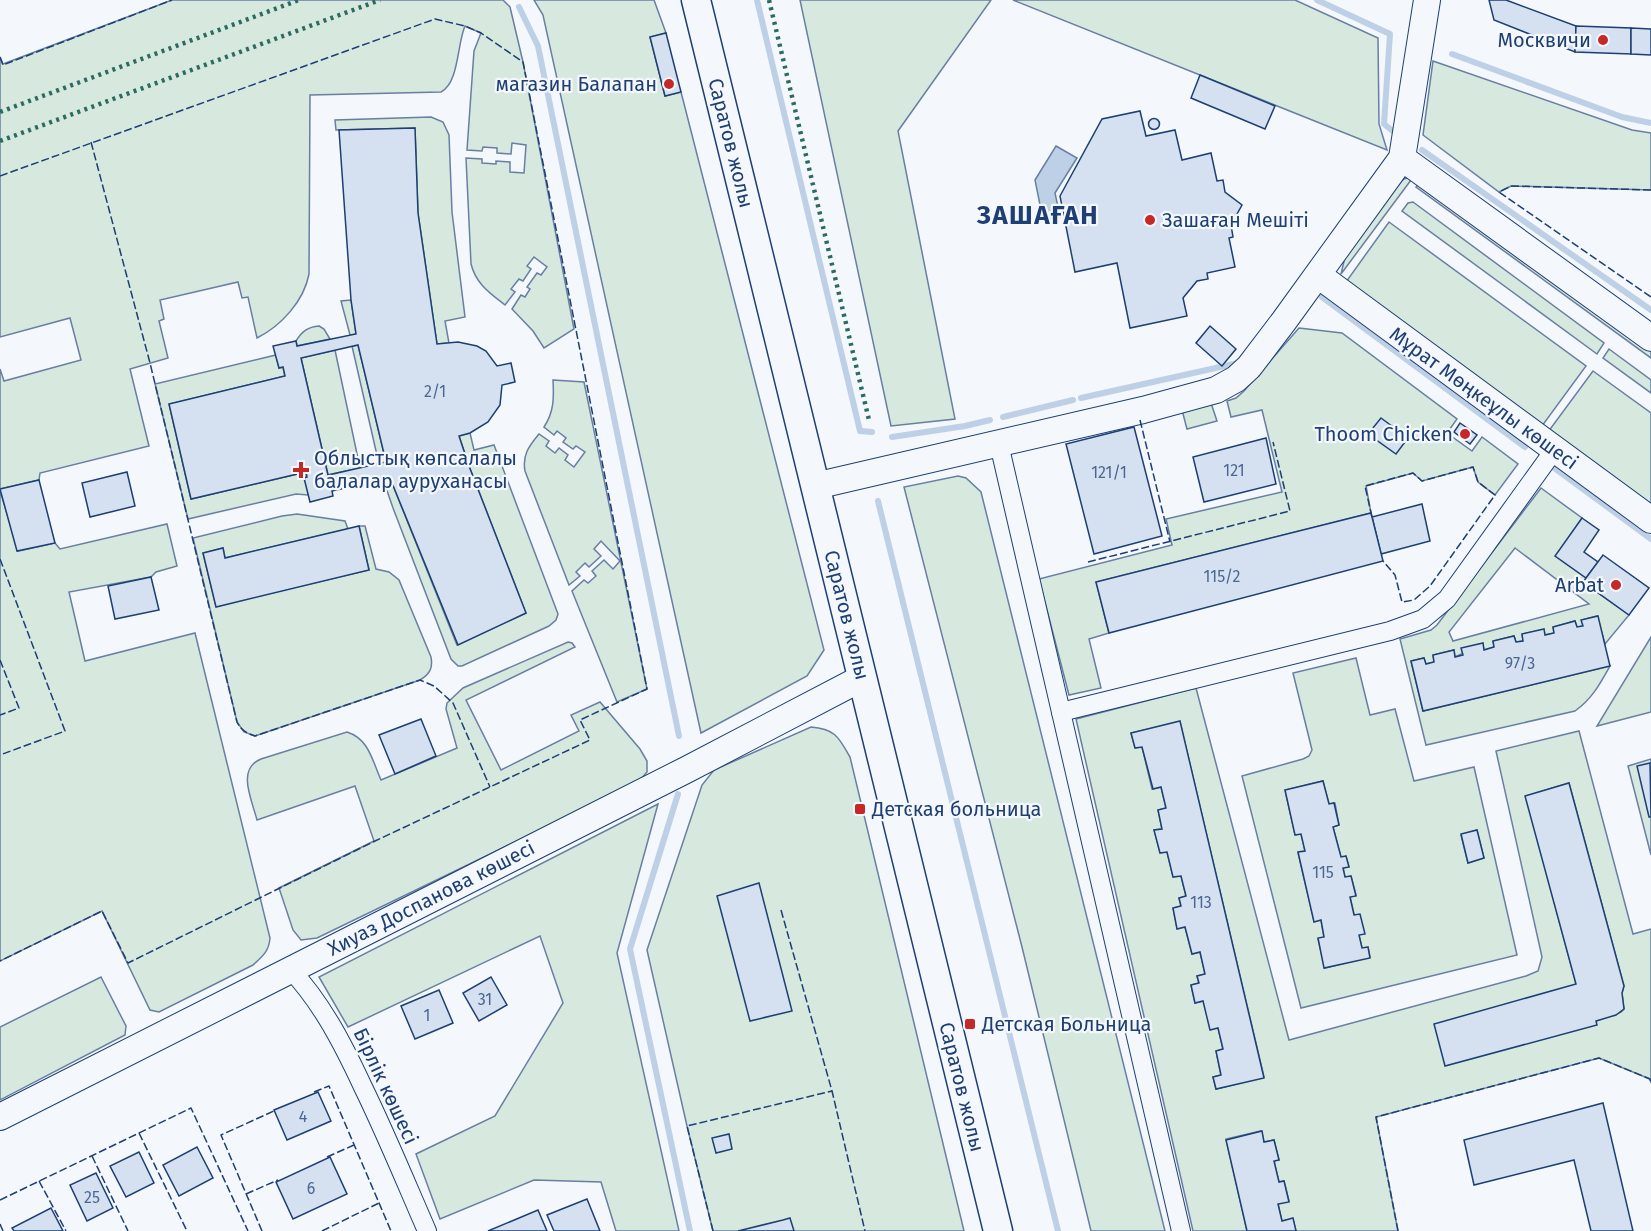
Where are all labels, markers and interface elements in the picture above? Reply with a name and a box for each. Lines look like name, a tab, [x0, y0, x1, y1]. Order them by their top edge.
place label: Москвичи	[1498, 28, 1591, 52]
marker: Москвичи	[1596, 33, 1610, 47]
place label: магазин Балапан	[495, 72, 657, 96]
street label: Саратов жолы	[703, 76, 759, 210]
marker: магазин Балапан	[662, 77, 676, 91]
district label: ЗАШАҒАН	[976, 200, 1099, 231]
place label: Зашаған Мешіті	[1162, 208, 1309, 232]
marker: Зашаған Мешіті	[1143, 213, 1157, 227]
street label: Мұрат Мөңкеұлы көшесі	[1385, 322, 1583, 474]
house number: 2/1	[424, 382, 446, 401]
place label: Thoom Chicken	[1315, 422, 1453, 446]
marker: Thoom Chicken	[1458, 427, 1472, 441]
place label: Облыстық көпсалалы балалар ауруханасы	[314, 446, 517, 493]
marker: Облыстық көпсалалы балалар ауруханасы	[292, 461, 310, 479]
house number: 121	[1223, 461, 1245, 480]
house number: 121/1	[1091, 463, 1127, 482]
street label: Саратов жолы	[819, 548, 875, 682]
house number: 115/2	[1204, 567, 1241, 586]
place label: Arbat	[1555, 573, 1605, 597]
marker: Arbat	[1609, 578, 1623, 592]
house number: 97/3	[1505, 654, 1535, 673]
place label: Детская больница	[871, 797, 1041, 821]
marker: Детская больница	[853, 802, 867, 816]
street label: Хиуаз Доспанова көшесі	[323, 835, 539, 961]
house number: 115	[1312, 863, 1334, 882]
house number: 113	[1190, 893, 1212, 912]
house number: 31	[478, 990, 492, 1009]
house number: 1	[424, 1006, 430, 1025]
place label: Детская Больница	[981, 1012, 1151, 1036]
marker: Детская Больница	[963, 1017, 977, 1031]
street label: Саратов жолы	[934, 1020, 990, 1154]
street label: Бірлік көшесі	[349, 1024, 423, 1148]
house number: 4	[299, 1107, 308, 1126]
house number: 6	[307, 1179, 315, 1198]
house number: 25	[84, 1188, 100, 1207]

